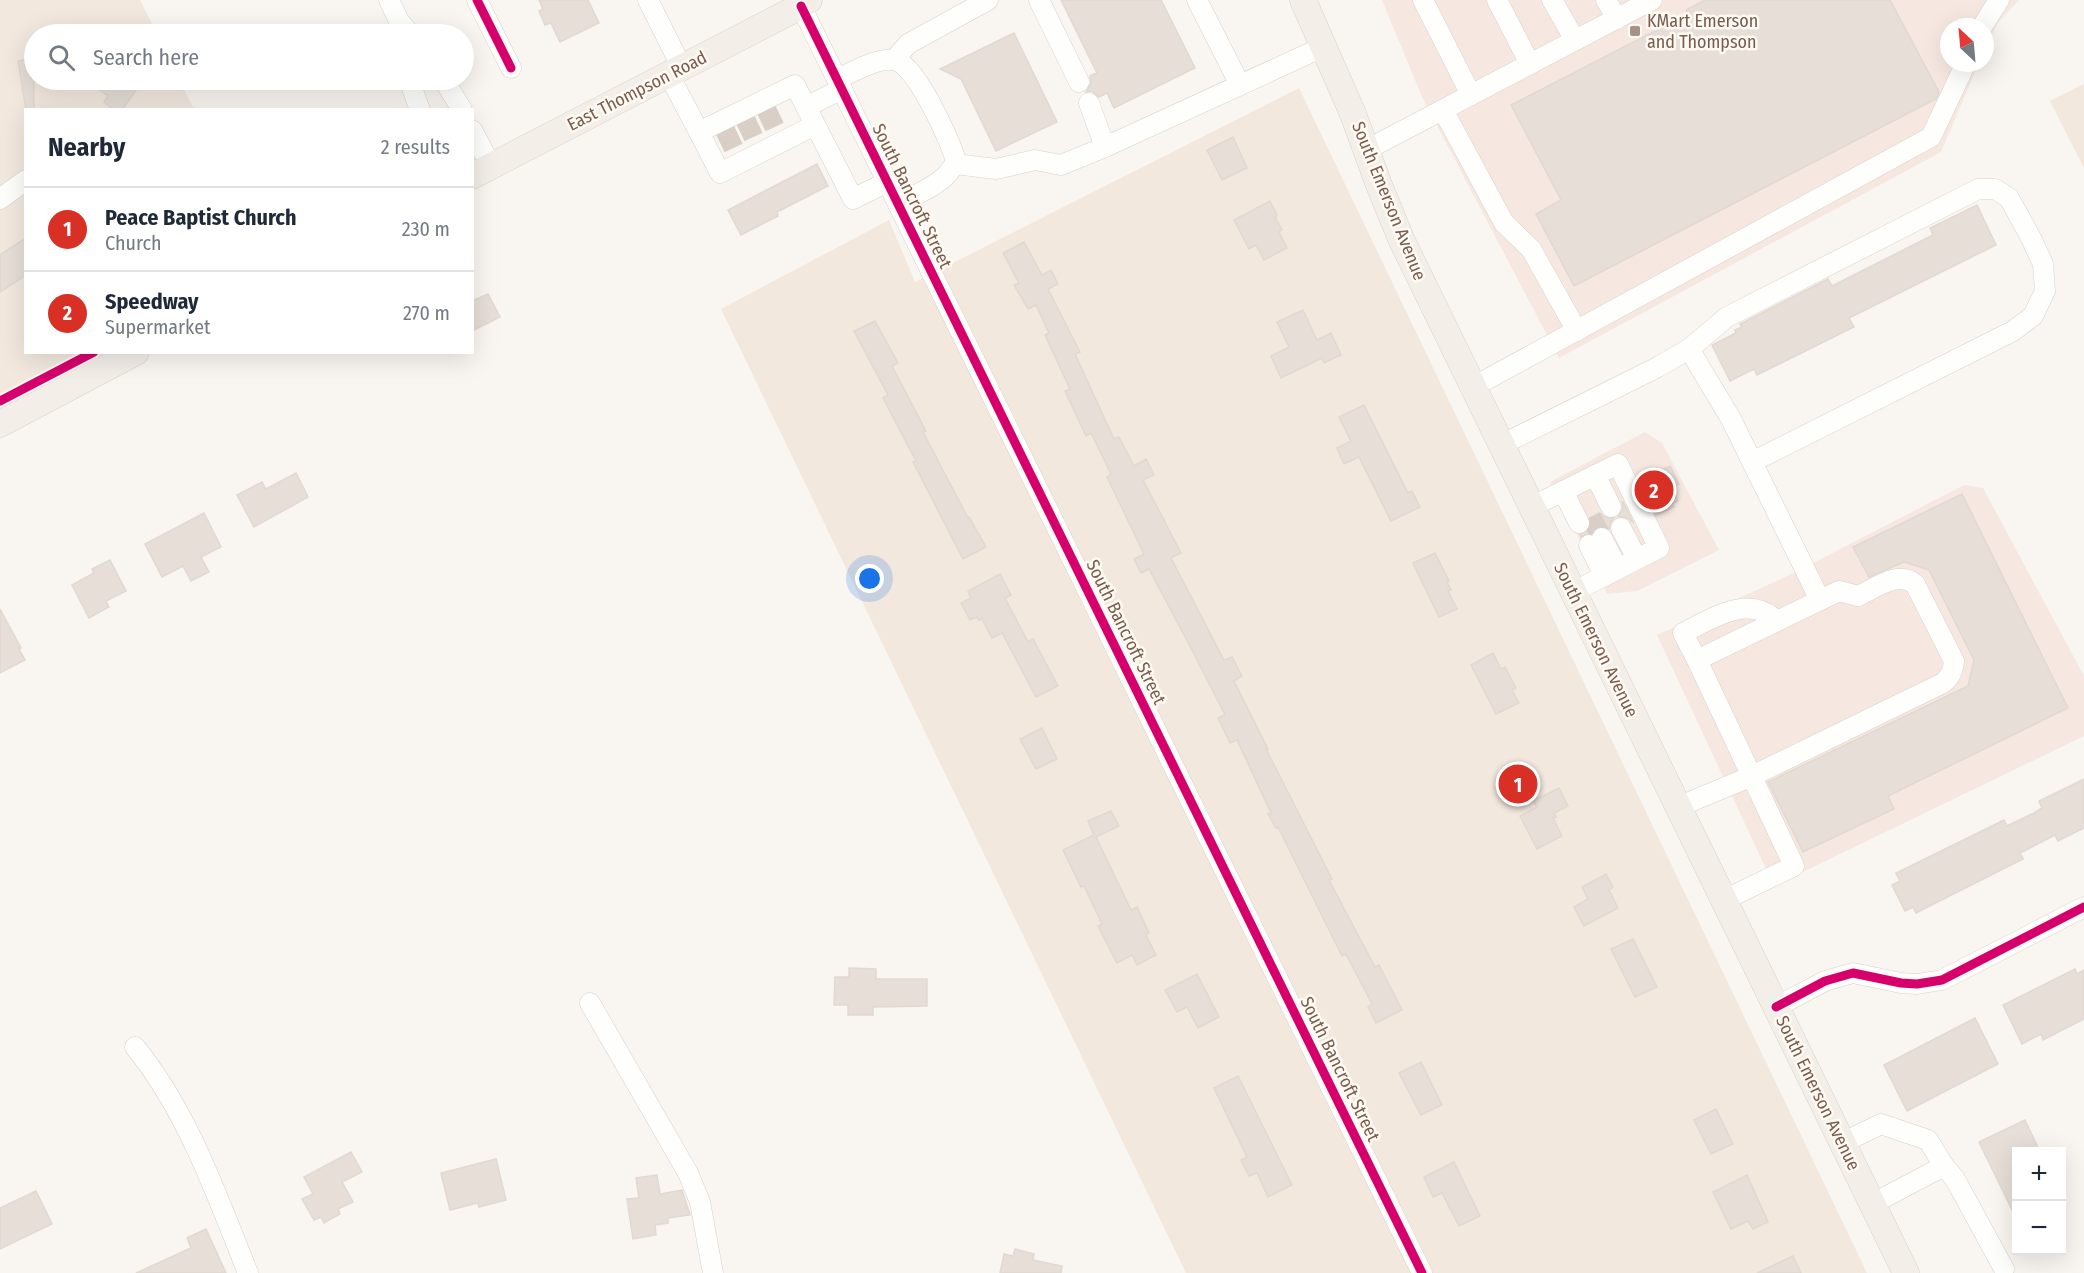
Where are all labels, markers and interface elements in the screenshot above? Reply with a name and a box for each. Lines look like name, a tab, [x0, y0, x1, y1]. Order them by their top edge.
place label: KMart Emerson and Thompson	[1647, 10, 1758, 53]
north arrow	[1940, 18, 1994, 72]
search box	[24, 24, 474, 90]
marker: KMart Emerson and Thompson	[1628, 24, 1642, 38]
icon: search	[45, 41, 78, 74]
text: Search here	[93, 44, 199, 71]
street label: East Thompson Road	[564, 46, 710, 136]
street label: South Emerson Avenue	[1347, 118, 1431, 284]
street label: South Bancroft Street	[867, 120, 957, 272]
text: Nearby	[48, 132, 125, 163]
text: 2 results	[381, 135, 450, 159]
text: Peace Baptist Church	[105, 204, 297, 231]
text: 1	[63, 217, 72, 241]
text: 230 m	[402, 217, 450, 241]
text: Church	[105, 231, 161, 255]
text: Speedway	[105, 288, 199, 315]
text: 2	[63, 301, 72, 325]
text: 270 m	[403, 301, 450, 325]
text: Supermarket	[105, 315, 211, 339]
pin: 2	[1634, 468, 1674, 512]
street label: South Bancroft Street	[1081, 556, 1171, 708]
street label: South Emerson Avenue	[1549, 559, 1643, 721]
your location	[855, 564, 884, 593]
pin: 1	[1498, 762, 1538, 806]
street label: South Bancroft Street	[1295, 993, 1385, 1145]
street label: South Emerson Avenue	[1771, 1012, 1865, 1174]
map controls	[2012, 1147, 2066, 1255]
button: +	[2012, 1147, 2066, 1201]
button: −	[2012, 1201, 2066, 1255]

